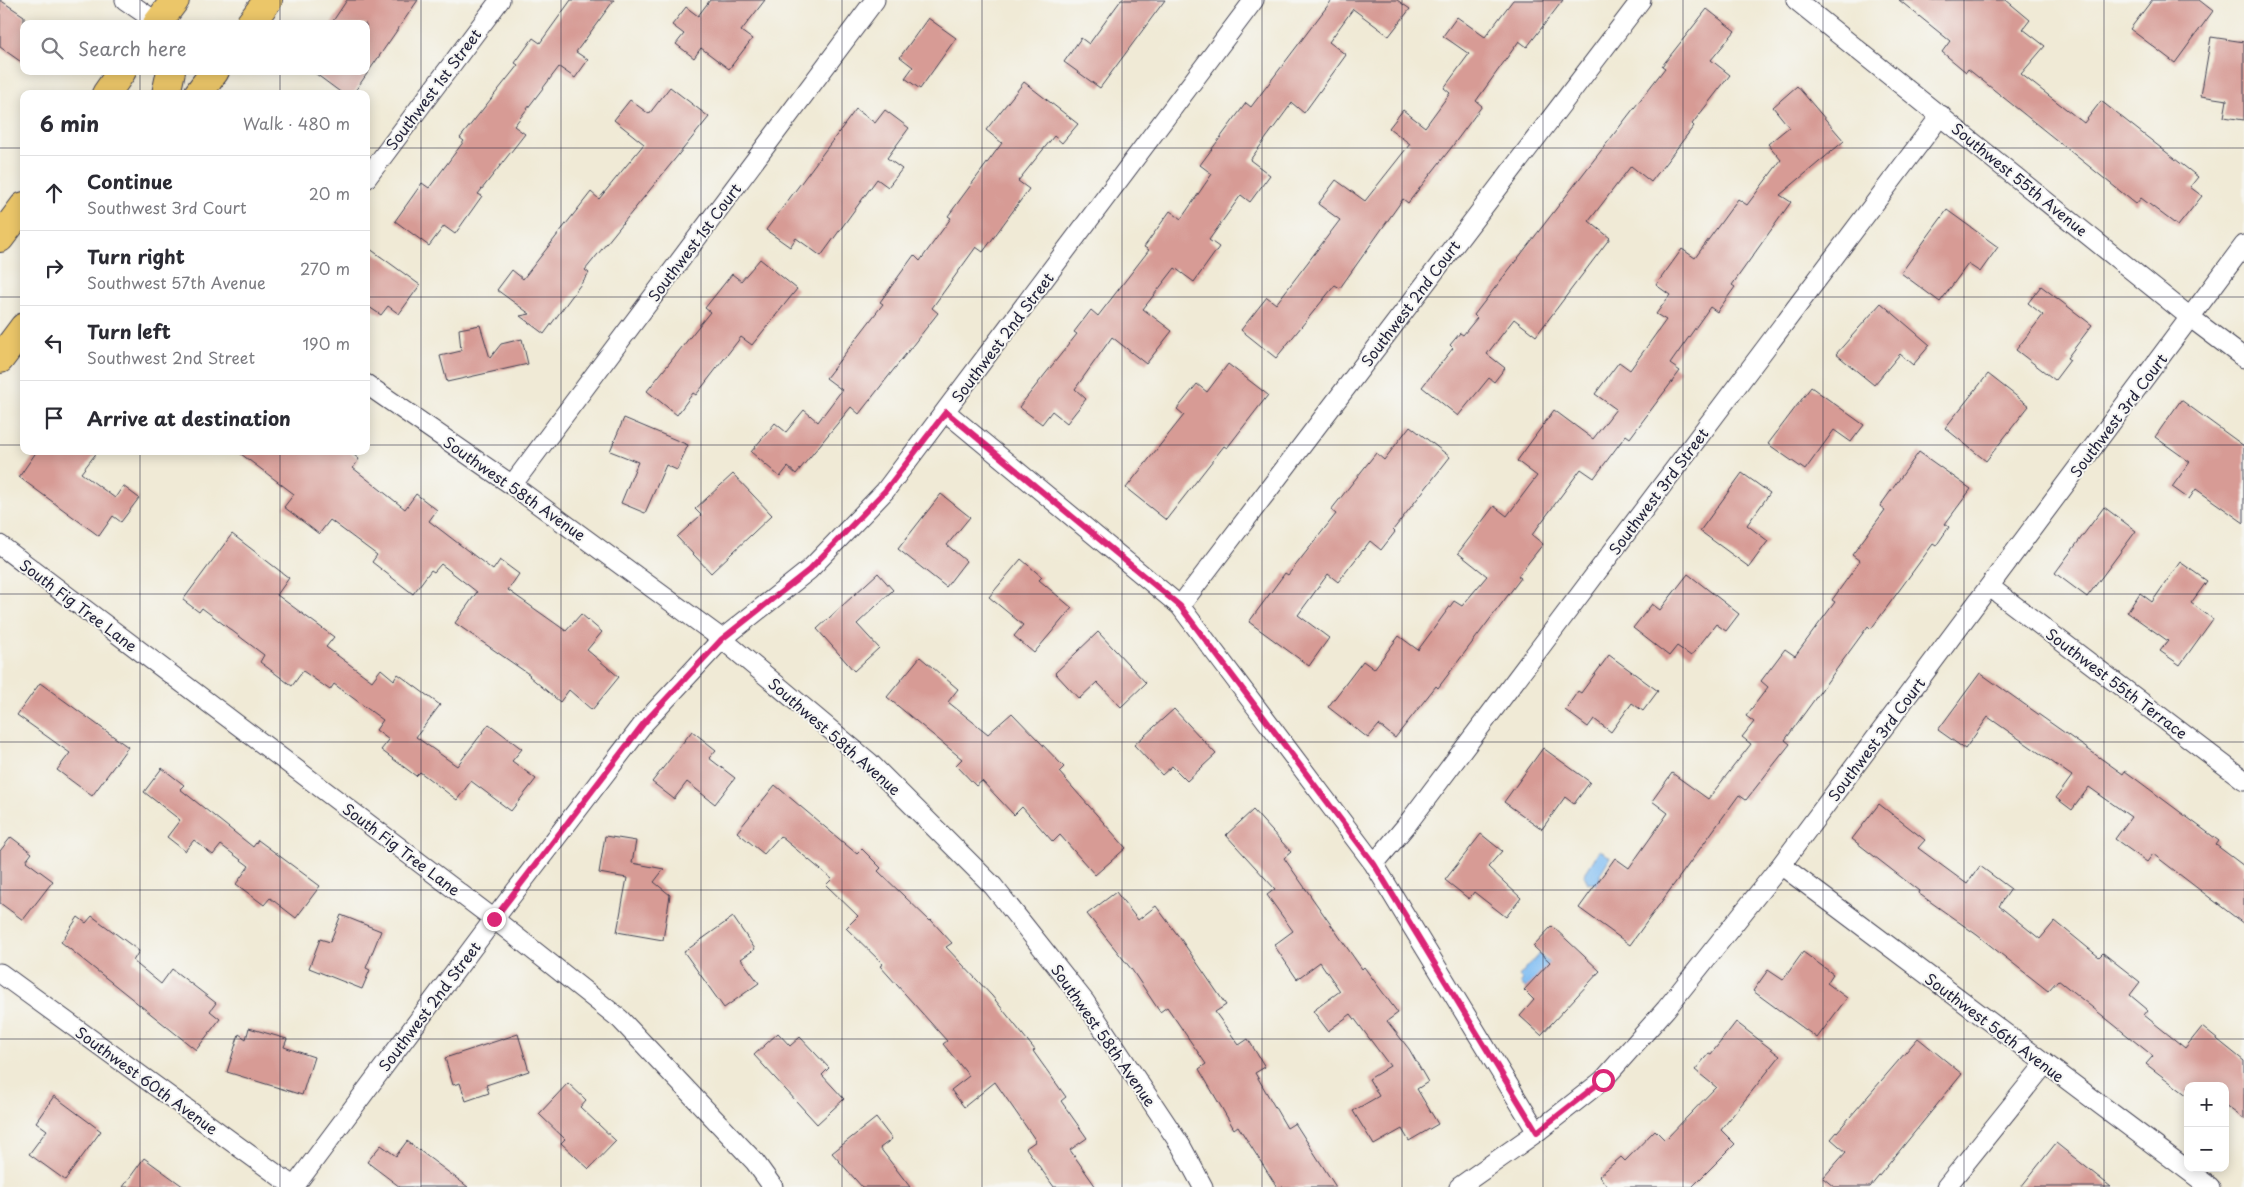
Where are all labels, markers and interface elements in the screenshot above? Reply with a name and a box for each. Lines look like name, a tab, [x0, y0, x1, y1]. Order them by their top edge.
search box	[20, 20, 370, 75]
street label: Southwest 1st Street	[380, 24, 486, 154]
icon: search	[38, 34, 66, 62]
text: Search here	[78, 34, 187, 62]
text: 6 min	[40, 107, 99, 139]
text: Walk · 480 m	[243, 111, 350, 135]
street label: Southwest 55th Avenue	[1947, 117, 2093, 241]
text: Continue	[87, 167, 173, 195]
street label: Southwest 1st Court	[642, 178, 746, 306]
icon: ahead	[40, 179, 68, 207]
text: 20 m	[309, 181, 350, 205]
text: Southwest 3rd Court	[87, 195, 247, 219]
street label: Southwest 2nd Court	[1355, 235, 1465, 371]
text: Turn right	[87, 242, 185, 270]
icon: right	[40, 254, 68, 282]
text: 270 m	[300, 256, 350, 280]
street label: Southwest 2nd Street	[945, 267, 1059, 407]
text: Southwest 57th Avenue	[87, 270, 266, 294]
text: Turn left	[87, 317, 171, 345]
icon: left	[40, 329, 68, 357]
text: 190 m	[302, 331, 350, 355]
text: Southwest 2nd Street	[87, 345, 255, 369]
street label: Southwest 3rd Court	[2064, 348, 2172, 482]
icon: arrive	[40, 404, 68, 432]
text: Arrive at destination	[87, 404, 291, 432]
street label: Southwest 3rd Street	[1603, 423, 1713, 559]
street label: Southwest 58th Avenue	[439, 430, 591, 546]
street label: South Fig Tree Lane	[15, 553, 143, 657]
street label: Southwest 55th Terrace	[2041, 622, 2193, 744]
street label: Southwest 58th Avenue	[764, 672, 906, 800]
street label: Southwest 3rd Court	[1822, 672, 1930, 806]
street label: South Fig Tree Lane	[338, 797, 466, 901]
route end	[483, 908, 506, 931]
street label: Southwest 2nd Street	[372, 936, 486, 1076]
street label: Southwest 58th Avenue	[1046, 959, 1162, 1111]
street label: Southwest 56th Avenue	[1921, 967, 2069, 1087]
street label: Southwest 60th Avenue	[71, 1020, 223, 1140]
route start	[1592, 1069, 1615, 1092]
map controls	[2184, 1082, 2229, 1172]
button: +	[2184, 1082, 2229, 1127]
button: −	[2184, 1127, 2229, 1172]

